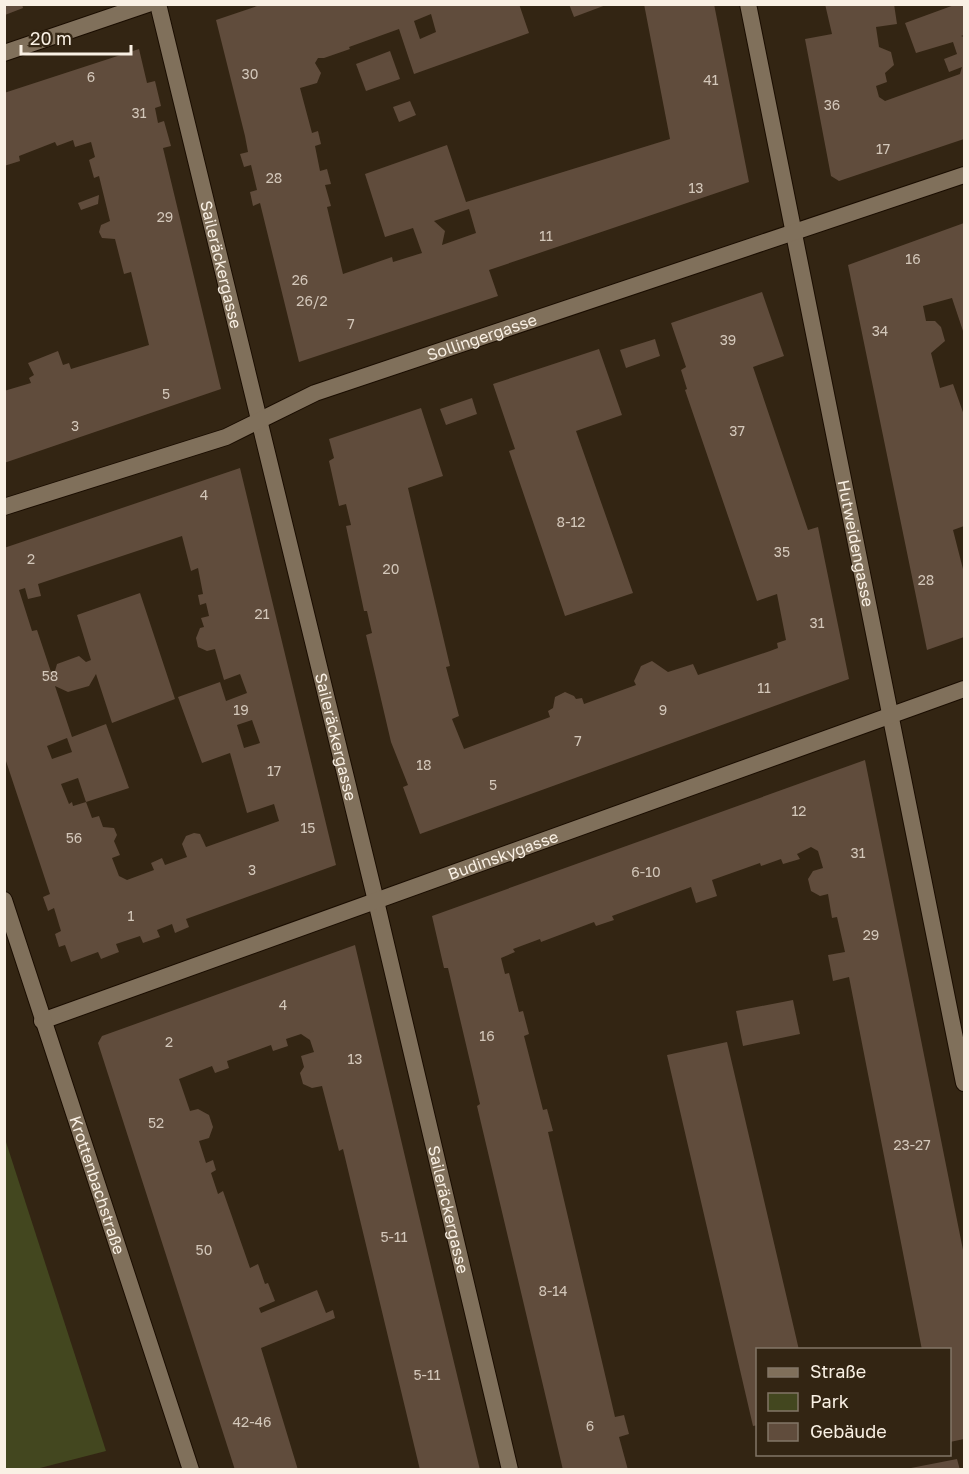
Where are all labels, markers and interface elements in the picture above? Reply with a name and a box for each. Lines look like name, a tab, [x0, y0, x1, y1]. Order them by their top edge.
scale bar	[21, 18, 130, 56]
text: 20 m	[30, 27, 72, 49]
house number: 30	[242, 65, 258, 82]
house number: 6	[87, 68, 95, 85]
house number: 41	[703, 71, 719, 88]
house number: 36	[824, 96, 840, 113]
house number: 31	[132, 104, 147, 121]
house number: 17	[876, 140, 890, 157]
house number: 28	[266, 169, 282, 186]
house number: 13	[689, 179, 703, 196]
street label: Saileräckergasse	[196, 198, 246, 330]
house number: 29	[157, 208, 173, 225]
house number: 11	[539, 227, 553, 244]
house number: 16	[905, 250, 921, 267]
house number: 26	[292, 271, 308, 288]
house number: 26/2	[296, 292, 328, 309]
street label: Sollingergasse	[424, 309, 539, 365]
house number: 7	[347, 315, 355, 332]
house number: 34	[872, 322, 888, 339]
house number: 39	[720, 331, 736, 348]
house number: 5	[162, 385, 170, 402]
house number: 3	[71, 417, 79, 434]
house number: 37	[729, 422, 745, 439]
street label: Hutweidengasse	[834, 478, 878, 608]
house number: 4	[200, 486, 208, 503]
house number: 8-12	[557, 513, 585, 530]
house number: 35	[774, 543, 790, 560]
house number: 2	[27, 550, 35, 567]
house number: 20	[383, 560, 399, 577]
house number: 28	[918, 571, 934, 588]
house number: 21	[255, 605, 270, 622]
house number: 31	[810, 614, 825, 631]
house number: 58	[42, 667, 58, 684]
street label: Saileräckergasse	[311, 671, 361, 803]
house number: 11	[757, 679, 771, 696]
house number: 19	[233, 701, 249, 718]
house number: 9	[659, 701, 667, 718]
house number: 7	[574, 732, 582, 749]
house number: 18	[416, 756, 432, 773]
house number: 17	[267, 762, 281, 779]
house number: 5	[489, 776, 497, 793]
house number: 12	[792, 802, 806, 819]
house number: 15	[301, 819, 315, 836]
street label: Budinskygasse	[445, 826, 561, 884]
house number: 56	[66, 829, 82, 846]
house number: 31	[851, 844, 866, 861]
house number: 3	[248, 861, 256, 878]
house number: 6-10	[631, 863, 661, 880]
house number: 1	[128, 907, 135, 924]
house number: 29	[863, 926, 879, 943]
house number: 4	[279, 996, 287, 1013]
house number: 16	[479, 1027, 495, 1044]
house number: 2	[165, 1033, 173, 1050]
house number: 13	[348, 1050, 362, 1067]
street label: Krottenbachstraße	[65, 1113, 130, 1257]
house number: 52	[148, 1114, 164, 1131]
house number: 23-27	[893, 1136, 931, 1153]
street label: Saileräckergasse	[424, 1143, 473, 1275]
house number: 5-11	[380, 1228, 408, 1245]
house number: 50	[196, 1241, 212, 1258]
house number: 8-14	[538, 1282, 568, 1299]
legend	[756, 1348, 951, 1456]
text: Straße	[810, 1360, 866, 1382]
house number: 5-11	[413, 1366, 441, 1383]
text: Park	[810, 1390, 849, 1412]
house number: 42-46	[233, 1413, 272, 1430]
house number: 6	[586, 1417, 594, 1434]
text: Gebäude	[810, 1420, 887, 1442]

